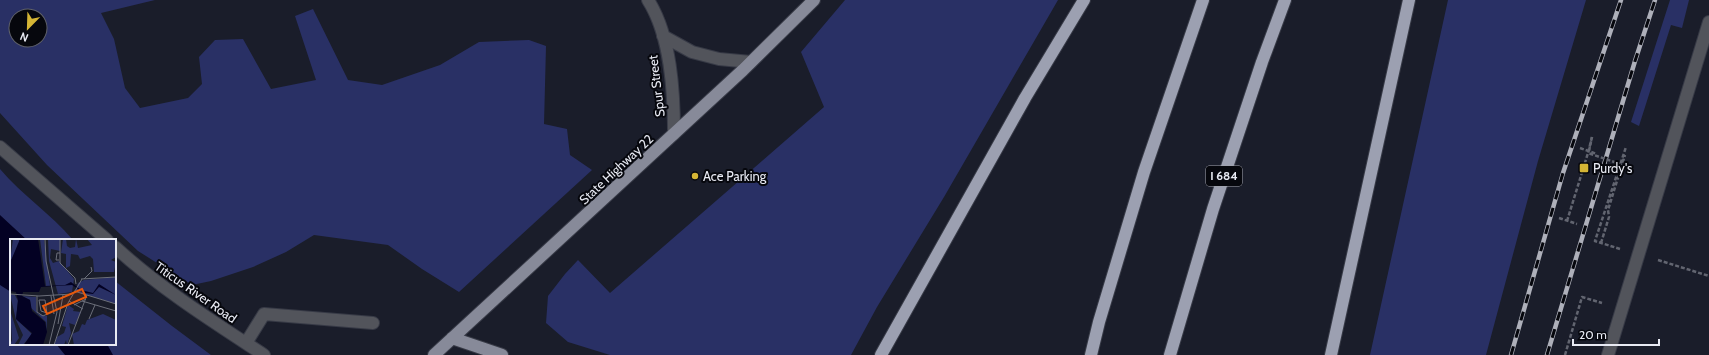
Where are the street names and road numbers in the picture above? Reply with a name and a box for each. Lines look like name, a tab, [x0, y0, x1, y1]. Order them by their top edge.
street label: Spur Street	[644, 54, 668, 118]
street label: State Highway 22	[576, 130, 657, 207]
road number: I 684	[1206, 166, 1242, 186]
street label: Titicus River Road	[152, 258, 240, 326]

